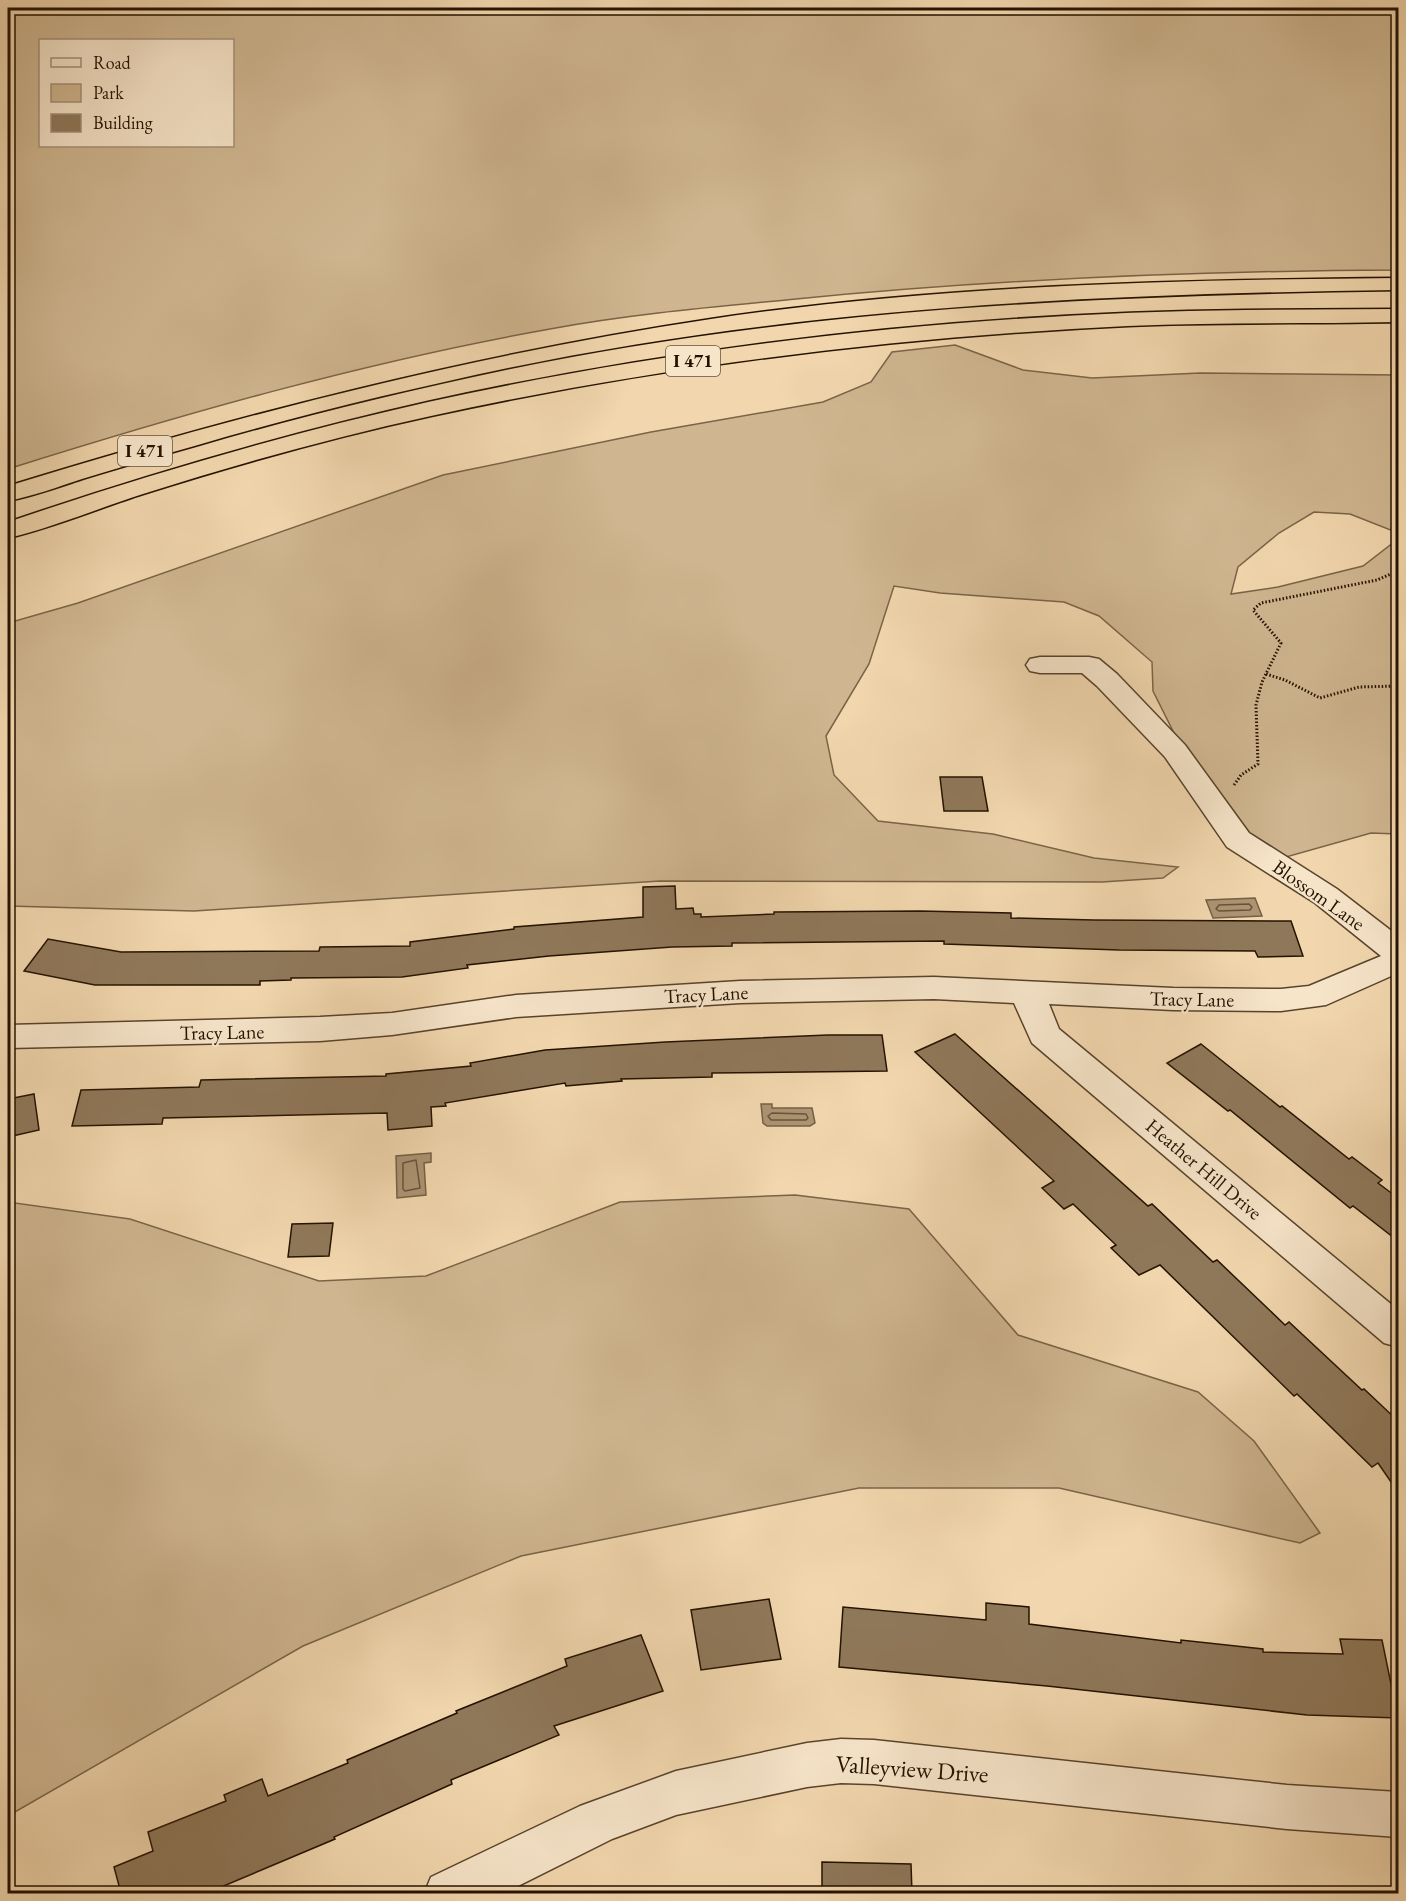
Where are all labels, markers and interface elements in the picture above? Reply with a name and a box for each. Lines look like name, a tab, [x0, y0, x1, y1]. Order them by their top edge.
legend	[39, 39, 234, 147]
text: Road	[93, 51, 132, 74]
text: Park	[93, 81, 124, 104]
text: Building	[93, 111, 153, 134]
road number: I 471	[666, 346, 720, 376]
road number: I 471	[118, 436, 172, 466]
street label: Blossom Lane	[1268, 854, 1370, 936]
street label: Tracy Lane	[663, 979, 749, 1009]
street label: Tracy Lane	[1149, 985, 1235, 1013]
street label: Tracy Lane	[179, 1018, 265, 1046]
street label: Heather Hill Drive	[1140, 1113, 1268, 1226]
street label: Valleyview Drive	[835, 1748, 989, 1789]

